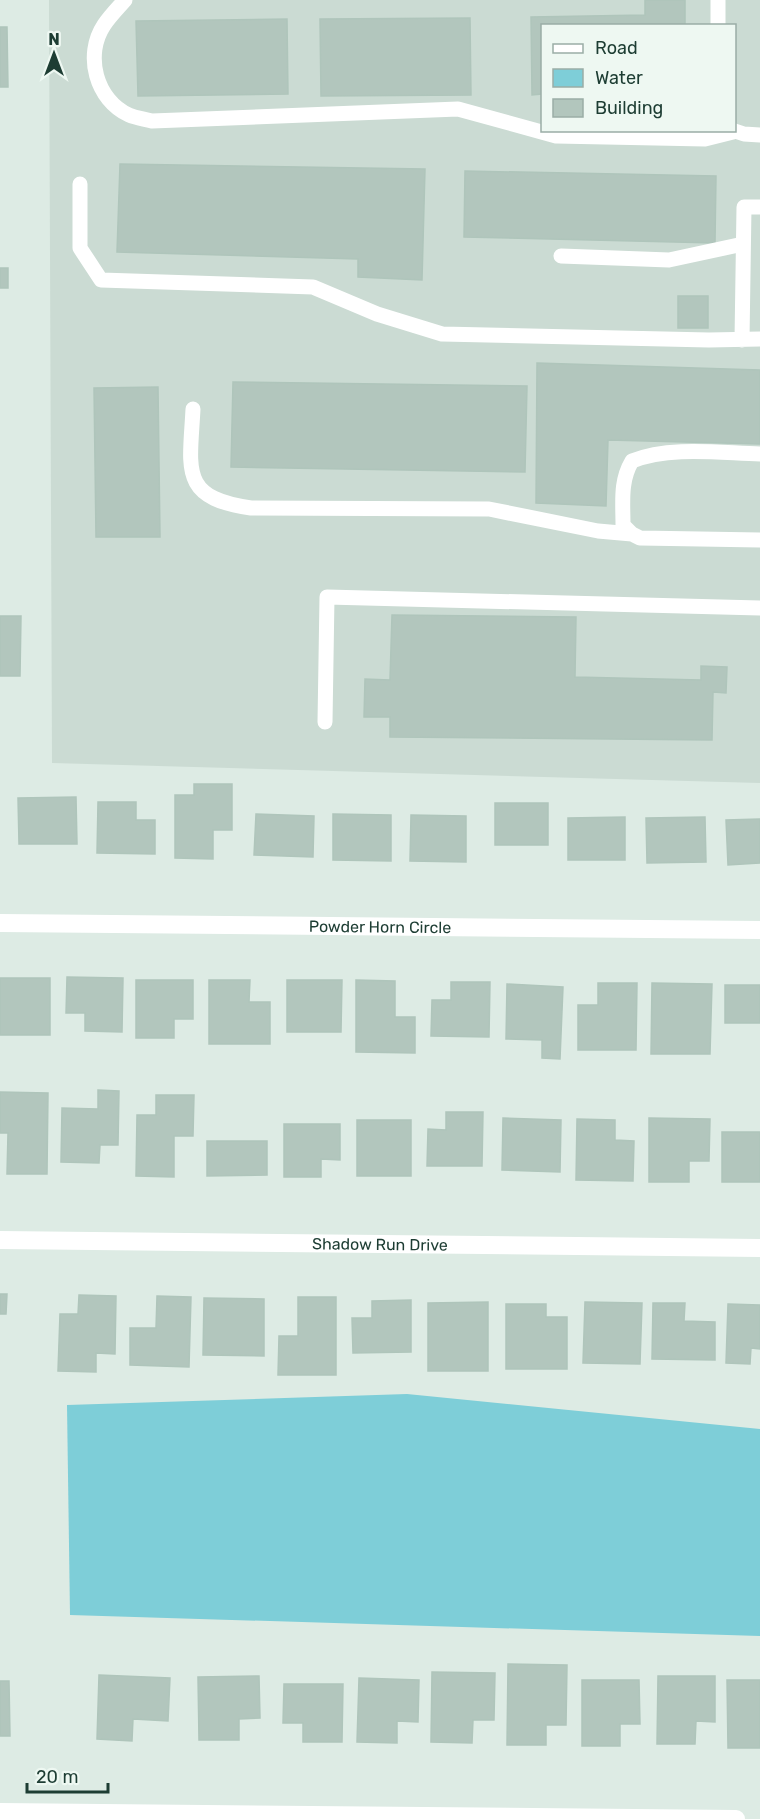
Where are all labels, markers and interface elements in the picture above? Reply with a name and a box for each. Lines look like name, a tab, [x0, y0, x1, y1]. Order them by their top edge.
north arrow	[24, 24, 84, 84]
legend	[541, 24, 736, 132]
text: N	[48, 30, 60, 49]
text: Road	[595, 37, 638, 59]
text: Water	[595, 67, 643, 89]
text: Building	[595, 97, 663, 119]
street label: Powder Horn Circle	[309, 917, 451, 937]
street label: Shadow Run Drive	[312, 1234, 448, 1255]
scale bar	[27, 1756, 108, 1794]
text: 20 m	[36, 1766, 78, 1788]

